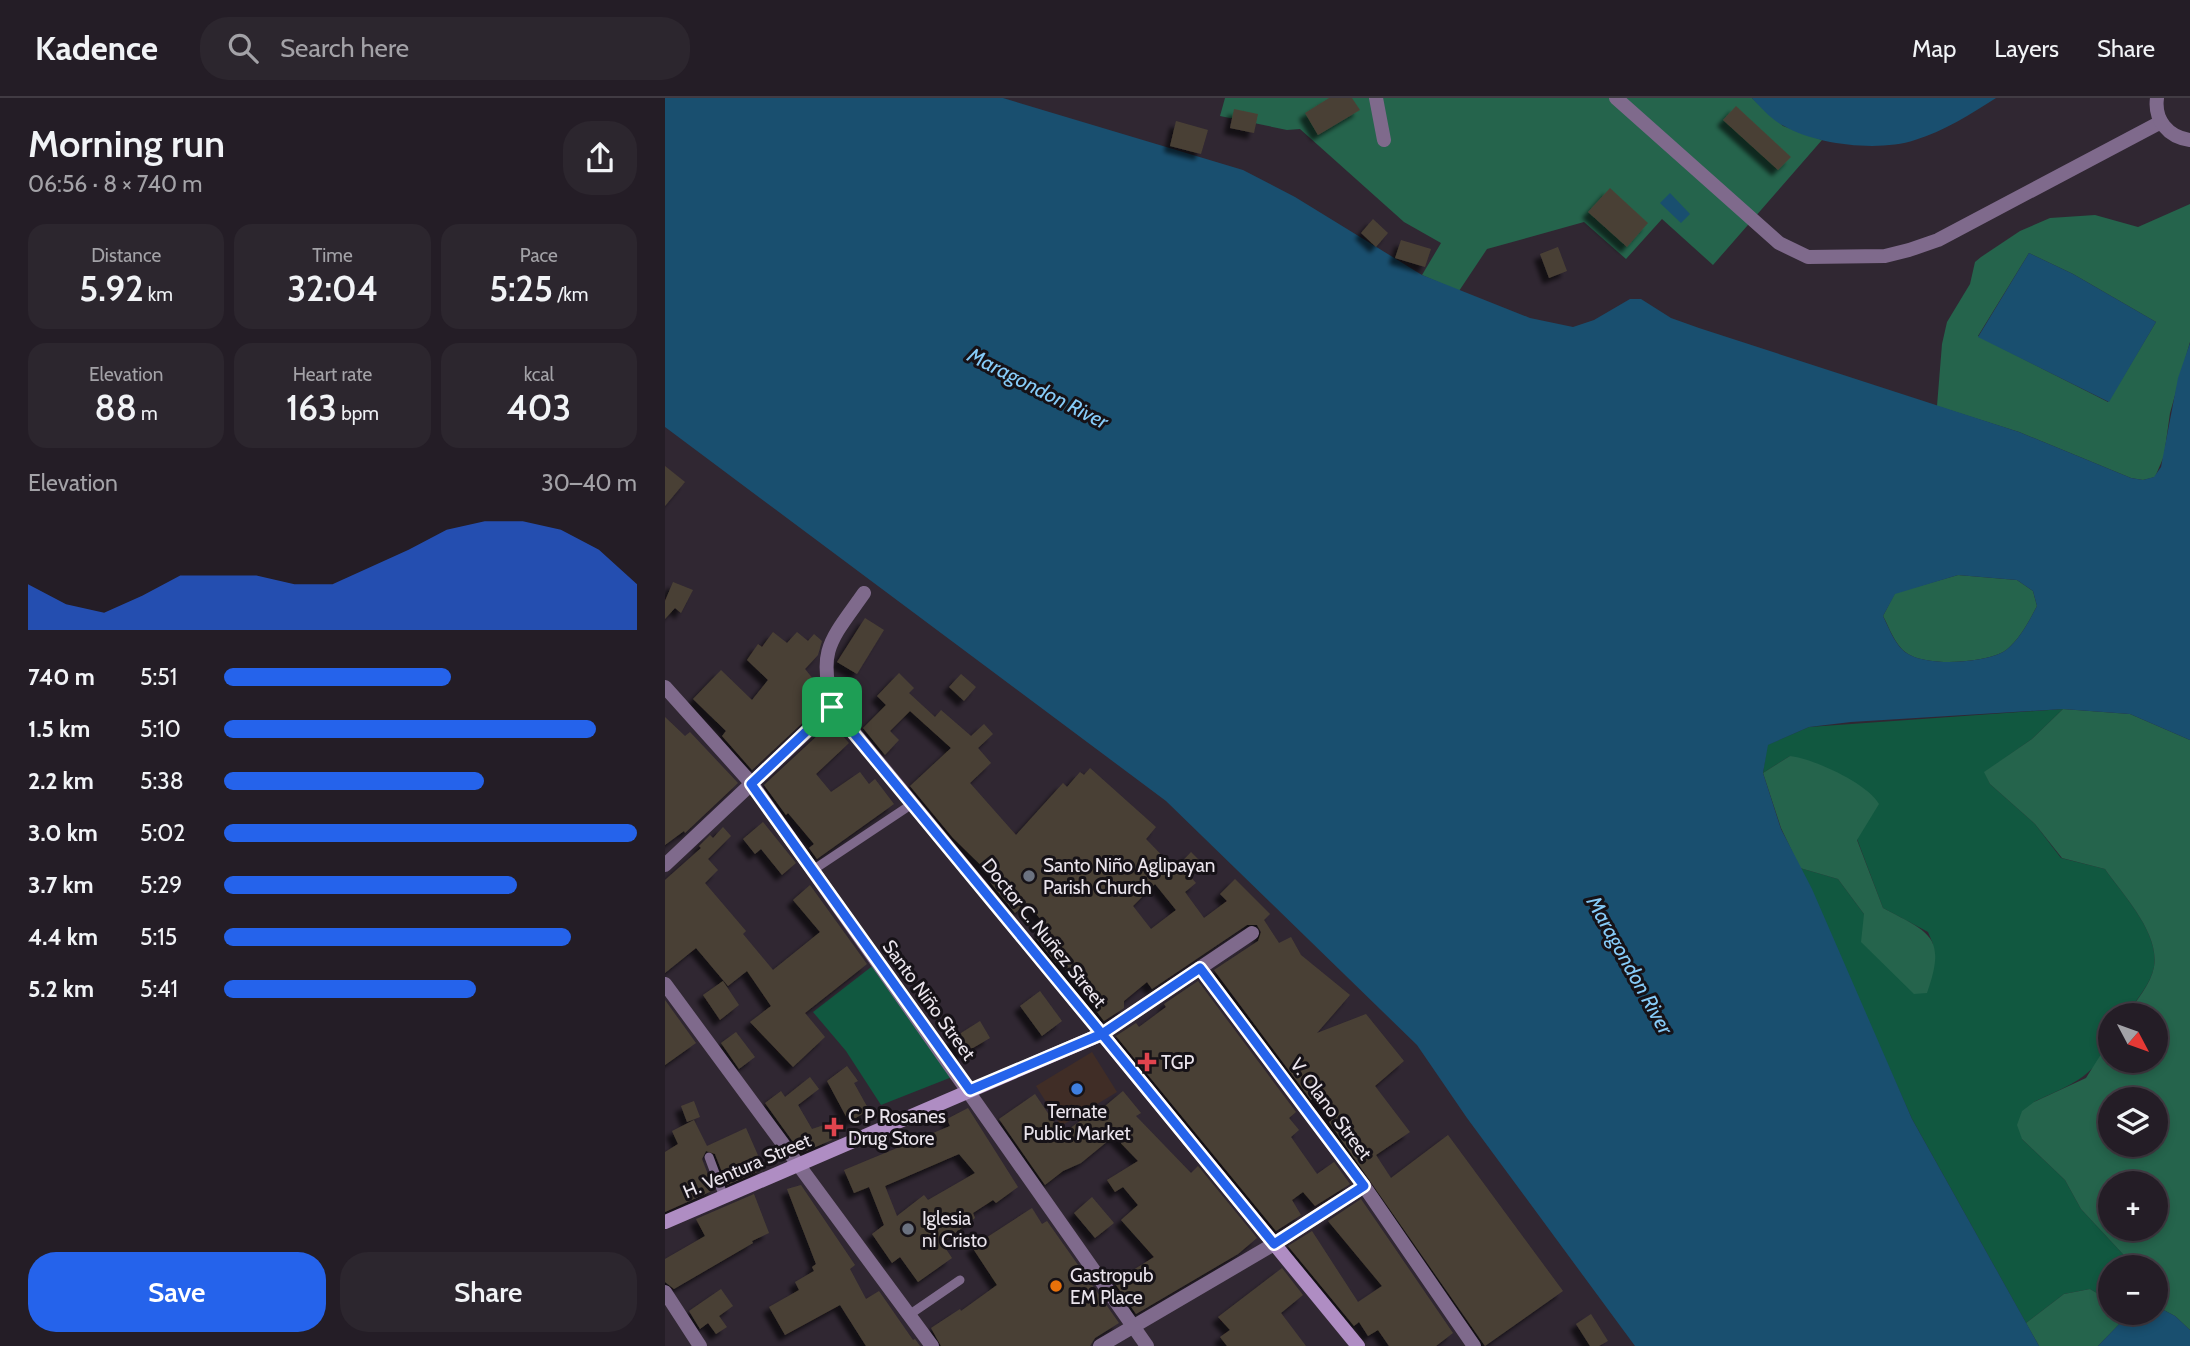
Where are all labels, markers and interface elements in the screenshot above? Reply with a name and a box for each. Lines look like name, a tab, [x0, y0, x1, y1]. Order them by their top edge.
search box	[200, 17, 690, 80]
text: Kadence	[35, 28, 158, 68]
icon: search	[224, 29, 262, 67]
text: Search here	[280, 32, 409, 64]
text: Map	[1912, 34, 1956, 63]
text: Layers	[1994, 34, 2059, 63]
text: Share	[2097, 34, 2155, 63]
text: Morning run	[28, 120, 225, 167]
button: share	[563, 121, 637, 195]
text: 06:56 · 8 × 740 m	[28, 170, 202, 198]
text: Distance	[91, 244, 161, 267]
text: Time	[312, 244, 353, 267]
text: Pace	[520, 244, 558, 267]
text: 5.92	[79, 267, 144, 310]
text: 32:04	[287, 267, 378, 310]
text: 5:25	[489, 267, 553, 310]
text: km	[144, 283, 173, 306]
text: /km	[553, 283, 588, 306]
water label: Maragondon River	[963, 341, 1114, 435]
text: Elevation	[89, 363, 163, 386]
text: Heart rate	[293, 363, 372, 386]
text: kcal	[524, 363, 554, 386]
text: 88	[95, 386, 137, 429]
text: 163	[286, 386, 337, 429]
text: 403	[506, 386, 571, 429]
text: m	[137, 402, 158, 425]
text: bpm	[337, 402, 379, 425]
text: Elevation	[28, 469, 118, 497]
text: 30–40 m	[541, 469, 637, 497]
text: 740 m	[28, 663, 95, 691]
text: 5:51	[140, 663, 177, 691]
pin	[802, 677, 862, 737]
icon: arrive	[813, 688, 851, 726]
text: 1.5 km	[28, 715, 90, 743]
text: 5:10	[140, 715, 181, 743]
text: 2.2 km	[28, 767, 94, 795]
text: 5:38	[140, 767, 184, 795]
text: 3.0 km	[28, 819, 98, 847]
text: 5:02	[140, 819, 185, 847]
street label: Doctor C. Nuñez Street	[977, 854, 1112, 1013]
place label: Santo Niño Aglipayan Parish Church	[1043, 854, 1215, 899]
marker: Santo Niño Aglipayan Parish Church	[1021, 868, 1037, 884]
text: 3.7 km	[28, 871, 94, 899]
text: 5:29	[140, 871, 182, 899]
water label: Maragondon River	[1581, 891, 1679, 1040]
text: 4.4 km	[28, 923, 98, 951]
text: 5:15	[140, 923, 177, 951]
street label: Santo Niño Street	[878, 935, 981, 1065]
text: 5.2 km	[28, 975, 94, 1003]
text: 5:41	[140, 975, 178, 1003]
north arrow	[2098, 1003, 2168, 1073]
map controls	[2098, 1003, 2168, 1325]
place label: TGP	[1161, 1051, 1194, 1074]
marker: TGP	[1139, 1054, 1155, 1070]
street label: V. Olano Street	[1285, 1054, 1377, 1165]
marker: Ternate Public Market	[1069, 1081, 1085, 1097]
button: layers	[2098, 1087, 2168, 1157]
place label: Ternate Public Market	[1023, 1100, 1131, 1145]
place label: C P Rosanes Drug Store	[848, 1105, 946, 1150]
marker: C P Rosanes Drug Store	[826, 1119, 842, 1135]
street label: H. Ventura Street	[680, 1128, 815, 1203]
button: +	[2098, 1171, 2168, 1241]
place label: Iglesia ni Cristo	[922, 1207, 987, 1252]
marker: Iglesia ni Cristo	[900, 1221, 916, 1237]
button: Save	[28, 1252, 326, 1332]
button: Share	[340, 1252, 637, 1332]
button: −	[2098, 1255, 2168, 1325]
place label: Gastropub EM Place	[1070, 1264, 1153, 1309]
marker: Gastropub EM Place	[1048, 1278, 1064, 1294]

